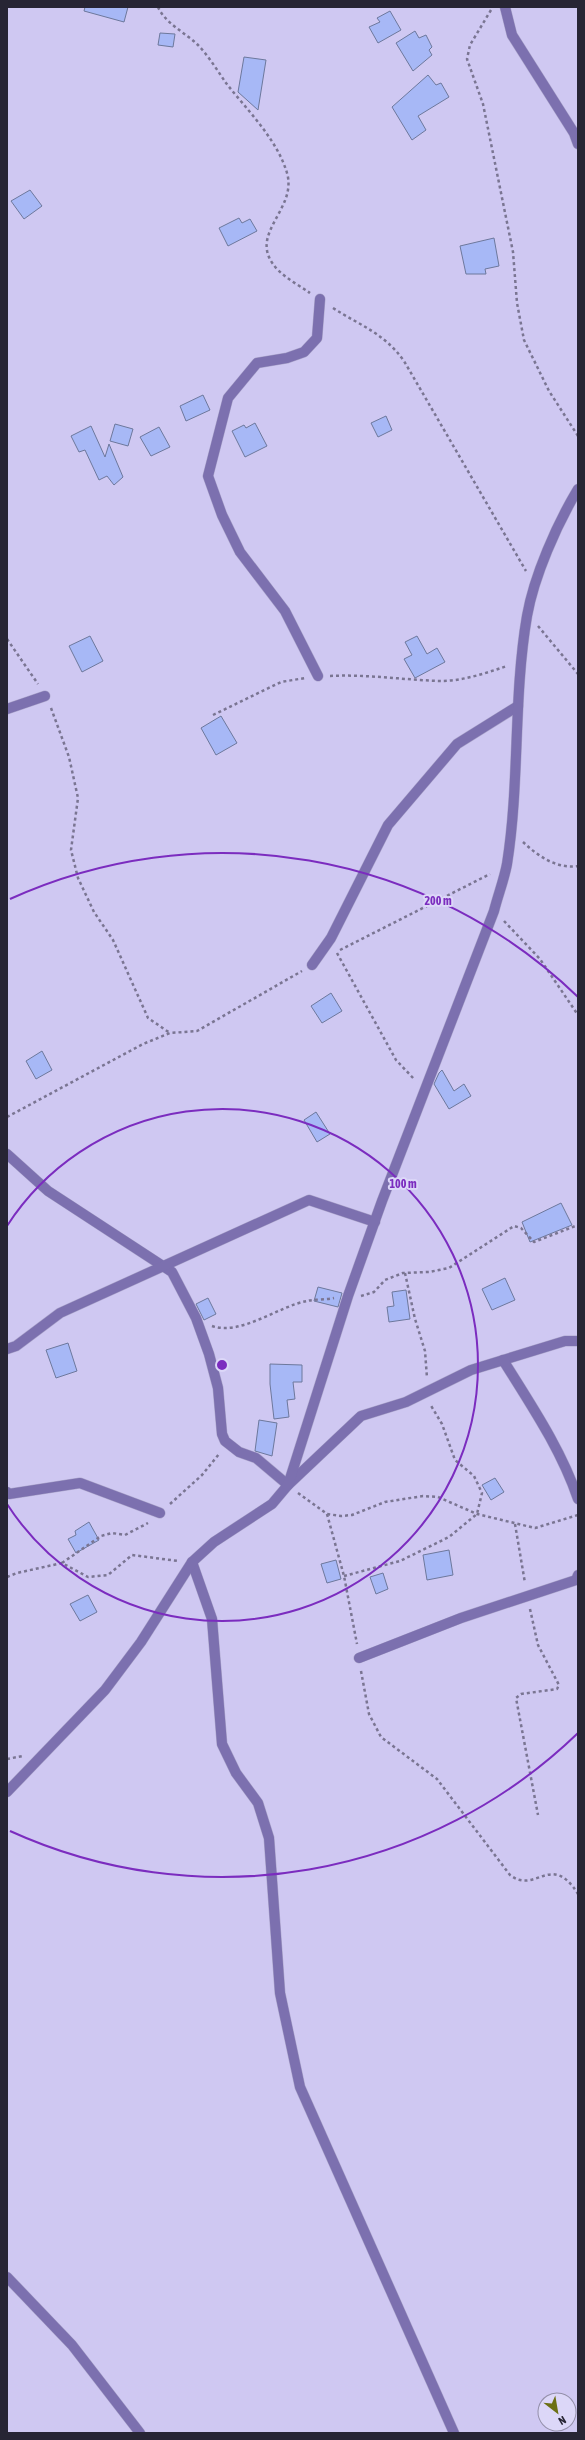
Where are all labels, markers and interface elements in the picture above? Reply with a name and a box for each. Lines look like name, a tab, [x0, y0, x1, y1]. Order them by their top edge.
text: 200 m	[424, 894, 452, 908]
text: 100 m	[389, 1177, 417, 1191]
centre of rings	[215, 1358, 229, 1372]
north arrow	[537, 2392, 577, 2432]
text: N	[556, 2414, 568, 2427]

